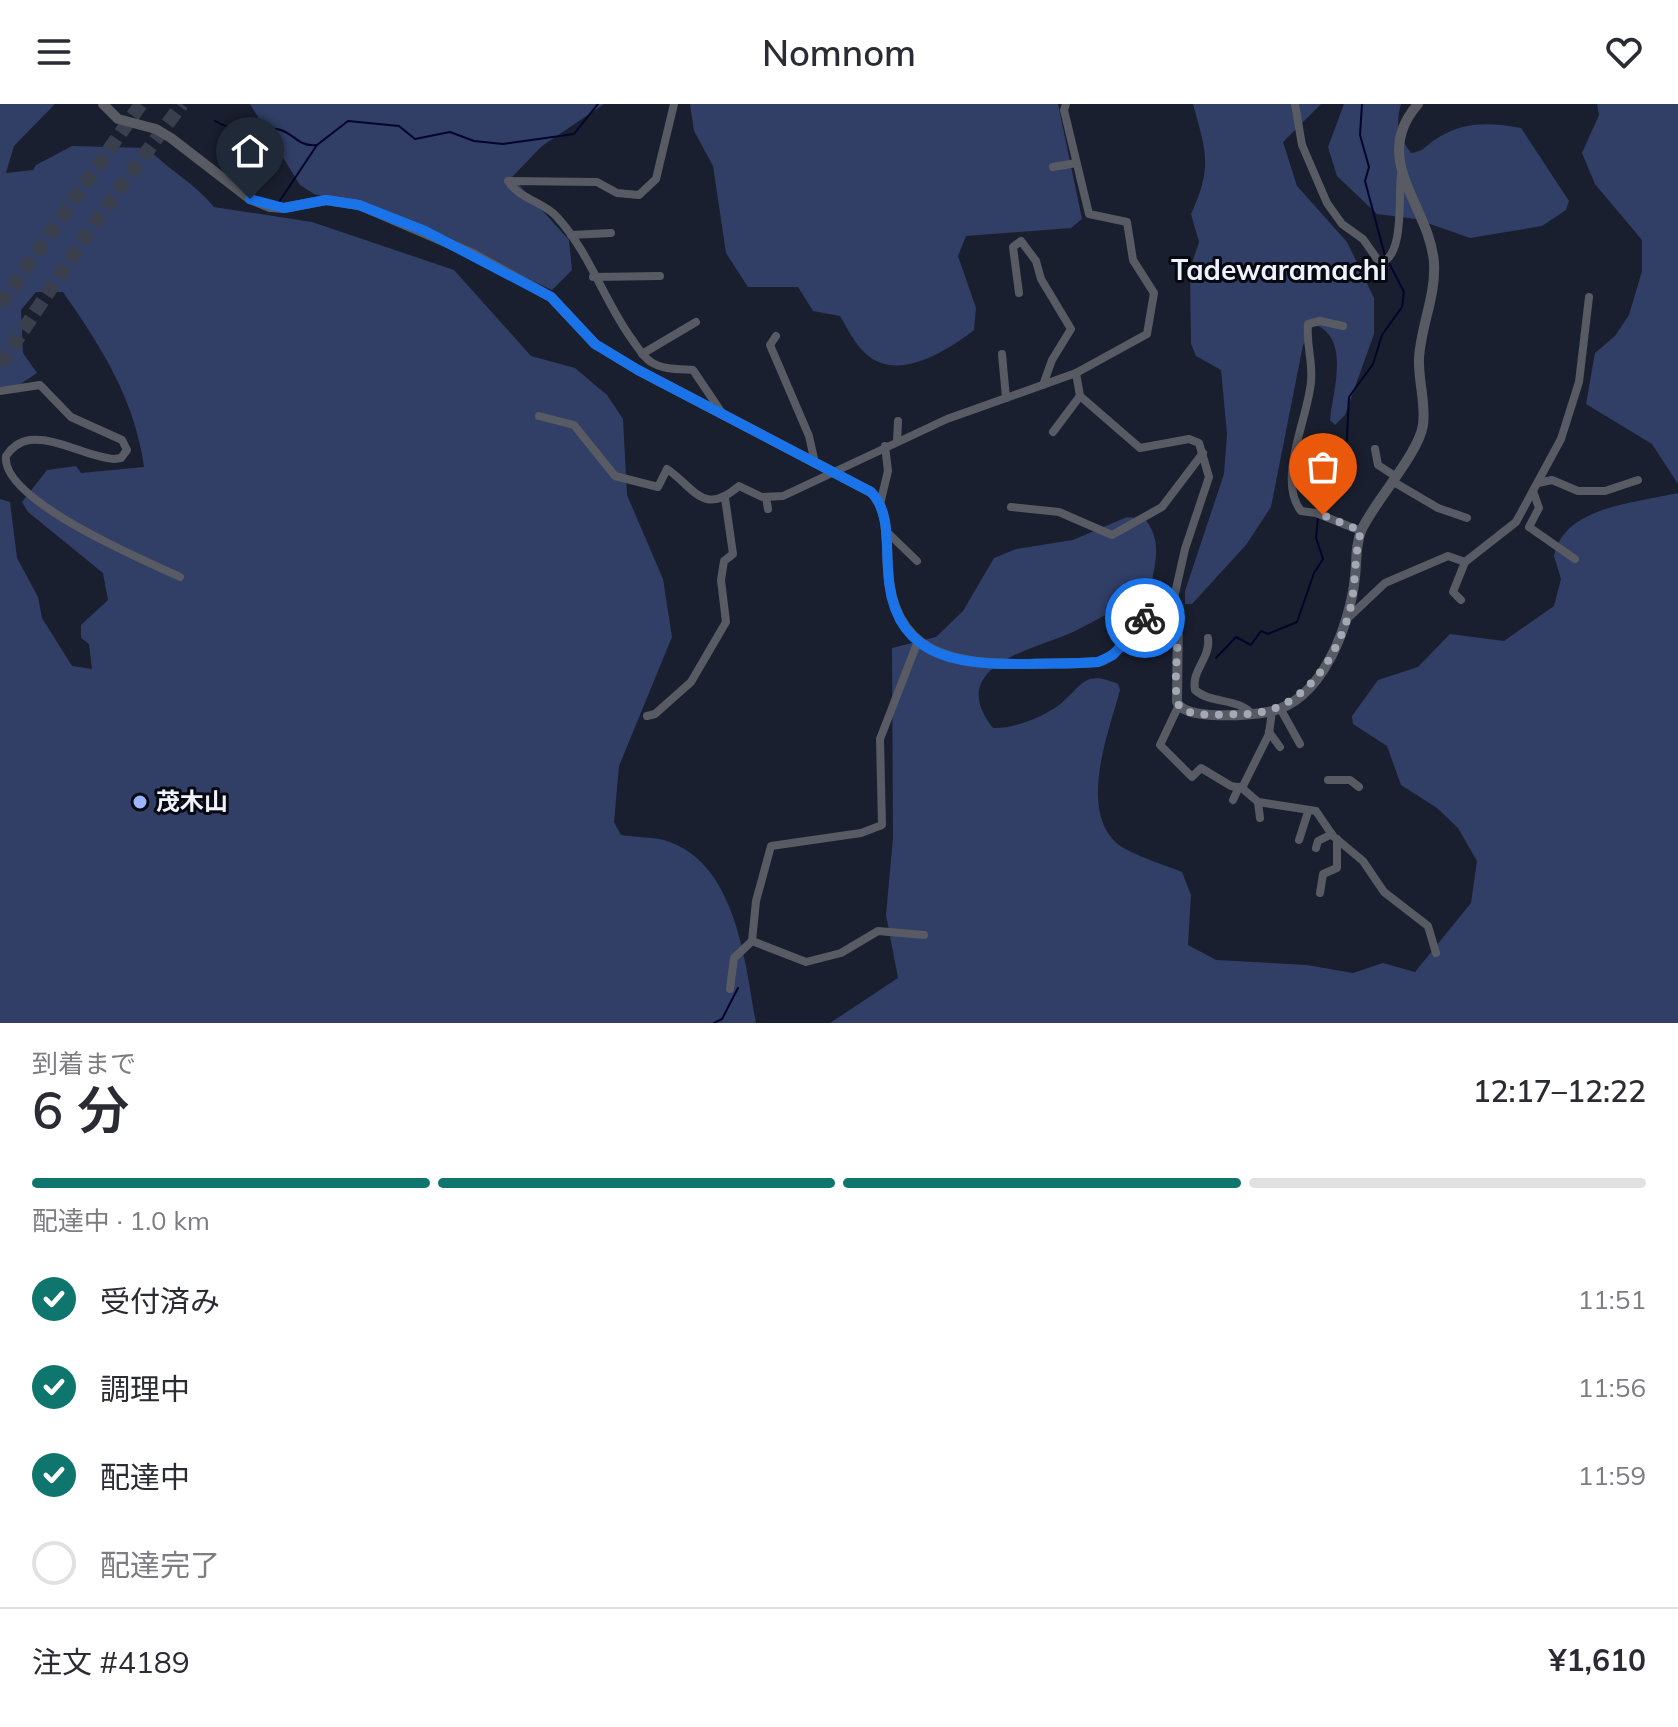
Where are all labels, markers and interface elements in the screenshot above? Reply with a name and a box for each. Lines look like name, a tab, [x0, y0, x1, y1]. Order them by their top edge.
icon: menu	[32, 30, 76, 74]
text: Nomnom	[762, 30, 916, 75]
icon: heart	[1602, 30, 1646, 74]
pin	[216, 117, 284, 199]
icon: home	[228, 129, 272, 173]
district label: Tadewaramachi	[1171, 252, 1387, 287]
pin	[1289, 433, 1357, 515]
icon: bag	[1301, 445, 1345, 489]
courier	[1105, 578, 1185, 658]
icon: bike	[1123, 596, 1167, 640]
place label: 茂木山	[156, 786, 228, 816]
marker: 茂木山	[131, 793, 149, 811]
text: 到着まで	[32, 1047, 136, 1080]
text: 12:17–12:22	[1473, 1072, 1646, 1110]
text: 6 分	[32, 1077, 129, 1142]
text: 配達中 · 1.0 km	[32, 1204, 210, 1237]
icon: check	[32, 1277, 76, 1321]
text: 受付済み	[100, 1282, 220, 1320]
text: 11:51	[1578, 1283, 1646, 1316]
icon: check	[32, 1365, 76, 1409]
text: 調理中	[100, 1370, 190, 1408]
text: 11:56	[1578, 1371, 1646, 1404]
icon: check	[32, 1453, 76, 1497]
text: 配達中	[100, 1458, 190, 1496]
text: 11:59	[1578, 1459, 1646, 1492]
text: 配達完了	[100, 1546, 220, 1584]
text: ¥1,610	[1549, 1641, 1646, 1679]
text: 注文 #4189	[32, 1643, 190, 1681]

